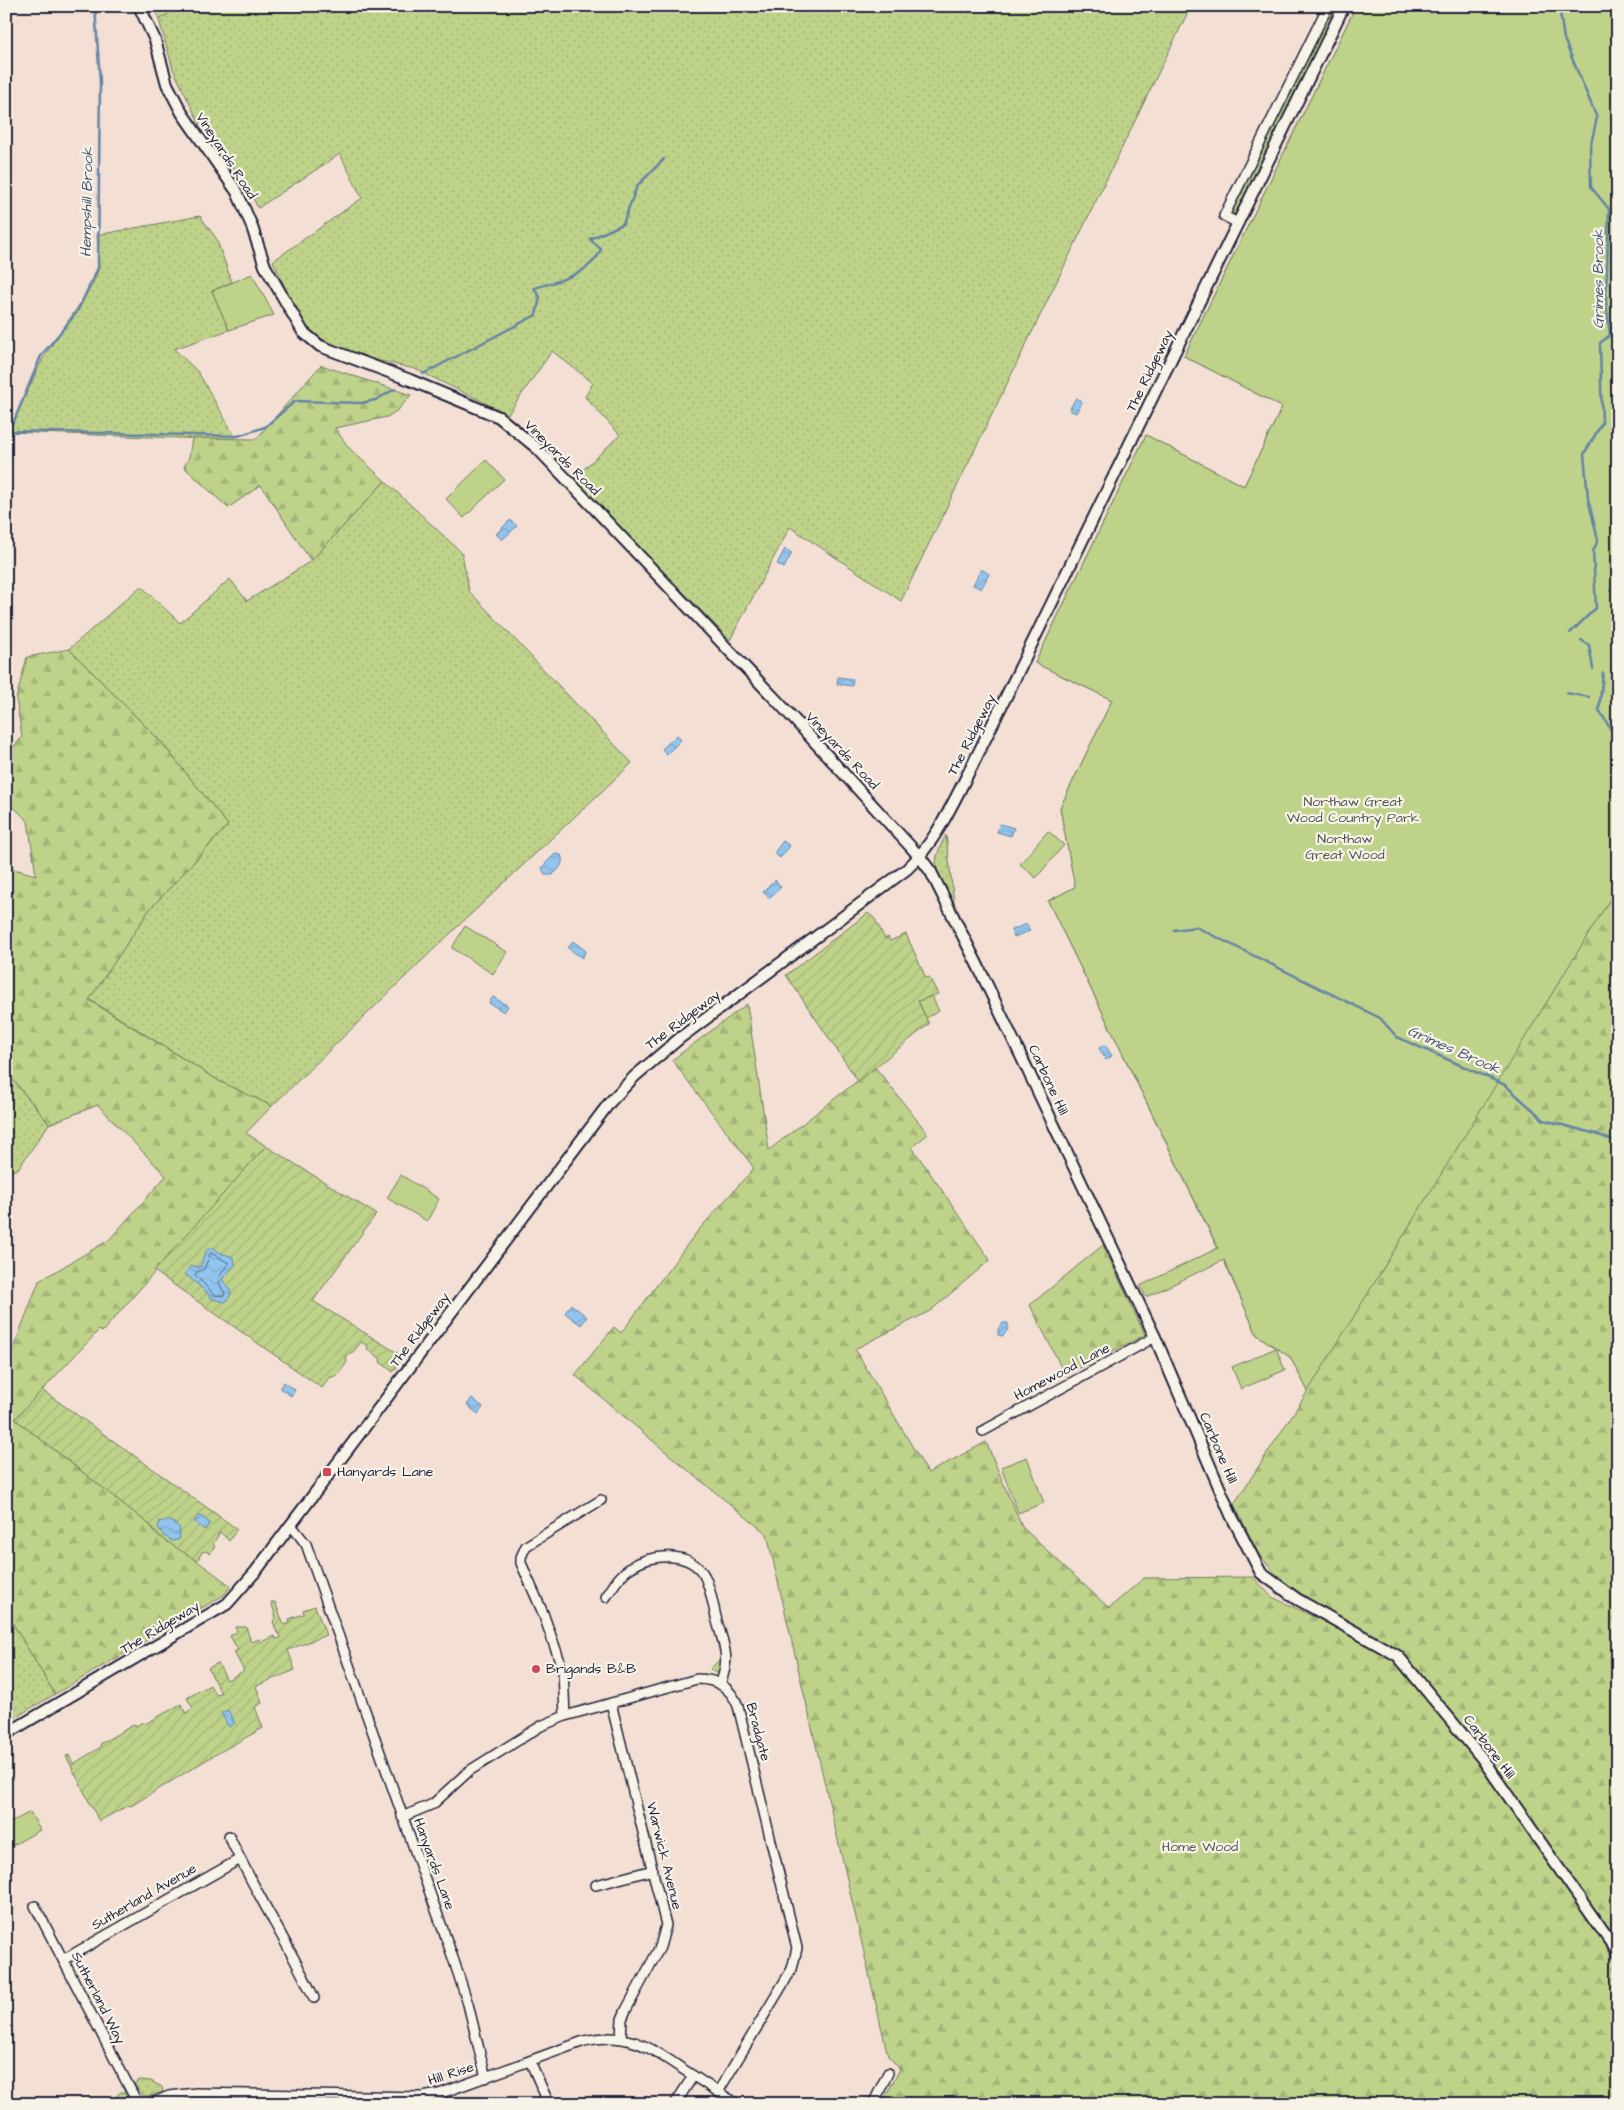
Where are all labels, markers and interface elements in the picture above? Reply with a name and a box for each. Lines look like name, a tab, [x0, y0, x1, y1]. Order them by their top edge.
street label: Vineyards Road	[190, 109, 262, 203]
water label: Hempshill Brook	[76, 146, 98, 257]
water label: Grimes Brook	[1588, 229, 1609, 329]
street label: The Ridgeway	[1121, 326, 1179, 415]
street label: Vineyards Road	[520, 416, 604, 500]
street label: The Ridgeway	[943, 691, 1001, 779]
street label: Vineyards Road	[801, 708, 883, 794]
park label: Northaw Great Wood Country Park	[1287, 792, 1420, 828]
park label: Northaw Great Wood	[1305, 829, 1385, 865]
street label: The Ridgeway	[641, 985, 725, 1055]
water label: Grimes Brook	[1404, 1020, 1504, 1080]
street label: Carbone Hill	[1023, 1041, 1073, 1119]
street label: The Ridgeway	[385, 1288, 455, 1372]
street label: Homewood Lane	[1010, 1338, 1114, 1406]
street label: Carbone Hill	[1194, 1409, 1242, 1487]
place label: Hanyards Lane	[337, 1462, 434, 1482]
marker: Hanyards Lane	[321, 1466, 333, 1478]
street label: The Ridgeway	[117, 1596, 204, 1659]
place label: Brigands B&B	[546, 1659, 636, 1679]
marker: Brigands B&B	[530, 1663, 542, 1675]
street label: Bradgate	[741, 1701, 775, 1764]
street label: Carbone Hill	[1458, 1711, 1520, 1783]
street label: Warwick Avenue	[641, 1800, 687, 1912]
street label: Hanyards Lane	[408, 1815, 460, 1913]
park label: Home Wood	[1162, 1837, 1238, 1857]
street label: Sutherland Avenue	[88, 1858, 201, 1935]
street label: Sutherland Way	[66, 1948, 130, 2048]
street label: Hill Rise	[425, 2057, 477, 2091]

